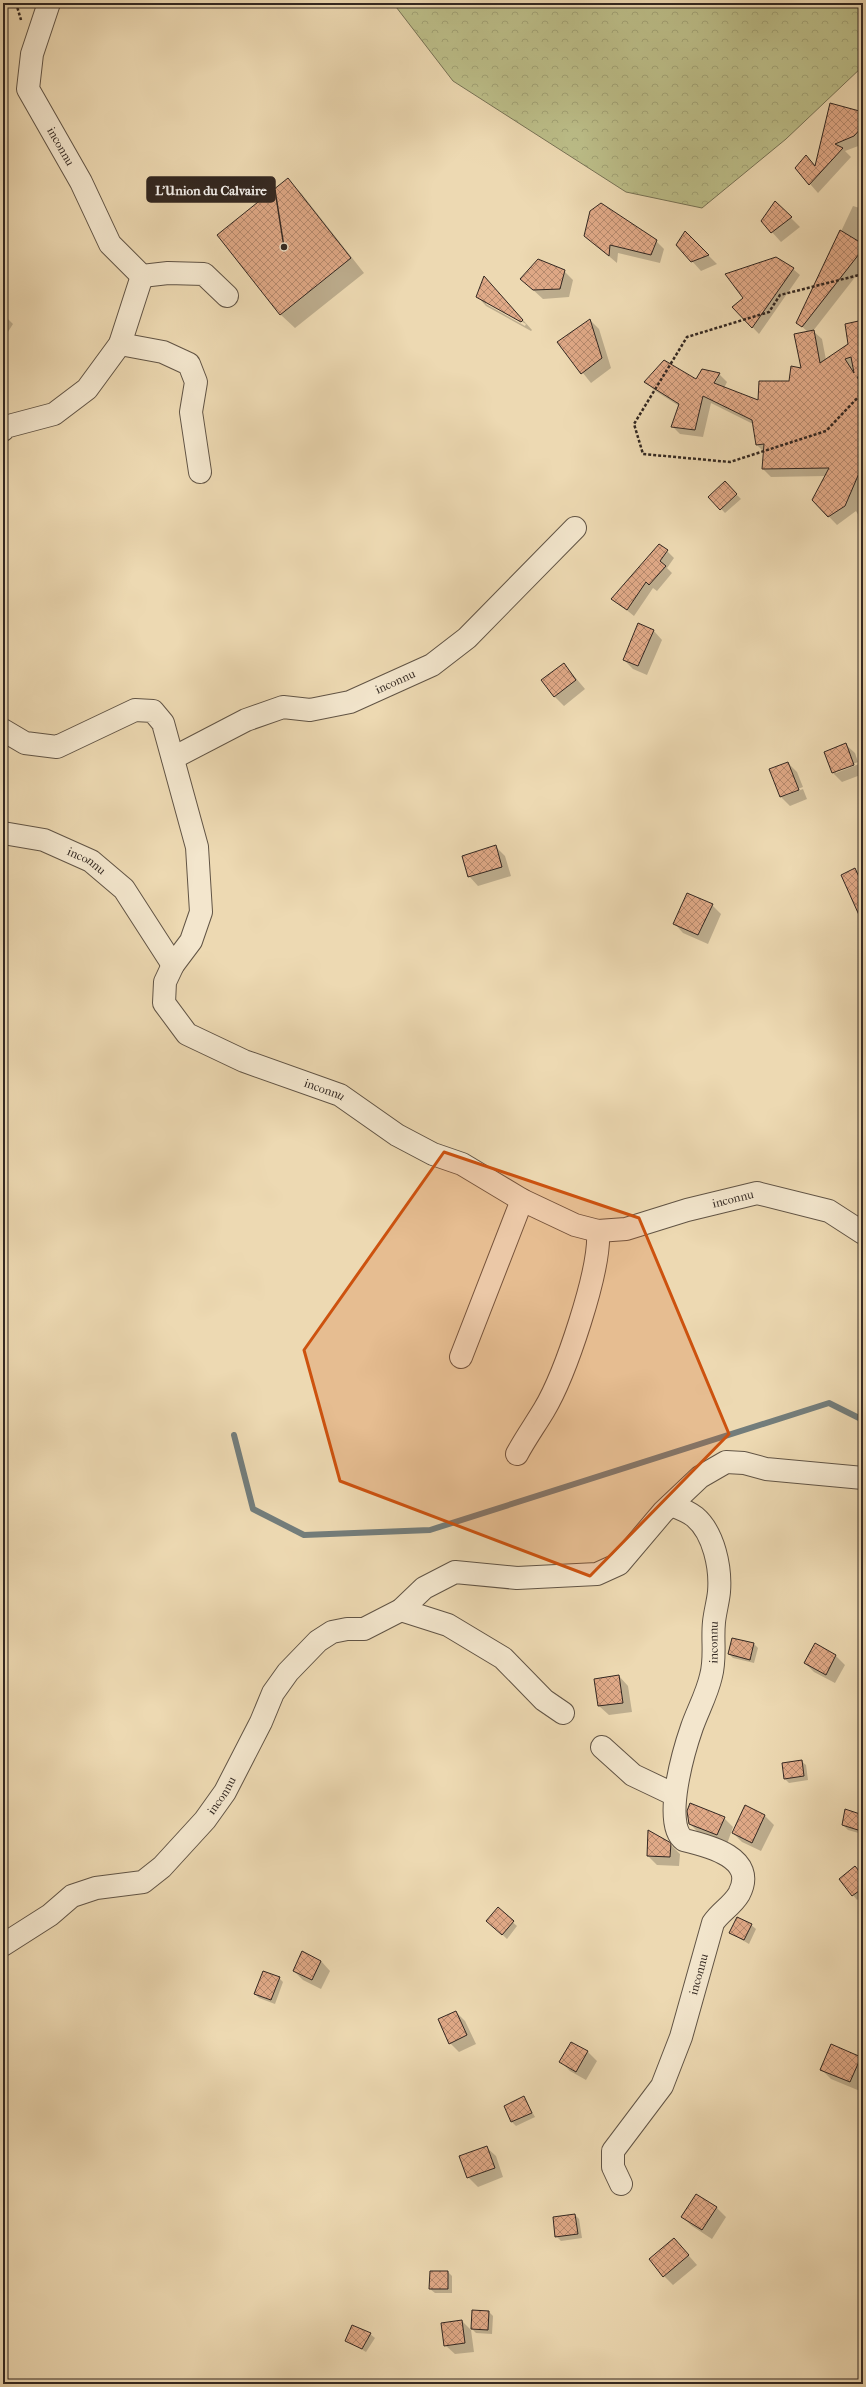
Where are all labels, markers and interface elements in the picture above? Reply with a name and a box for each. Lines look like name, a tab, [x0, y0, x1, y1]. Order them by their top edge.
street label: inconnu	[44, 124, 77, 168]
callout: L'Union du Calvaire	[147, 177, 275, 202]
text: L'Union du Calvaire	[155, 183, 267, 198]
street label: inconnu	[373, 666, 418, 697]
street label: inconnu	[65, 844, 109, 878]
street label: inconnu	[302, 1076, 348, 1104]
street label: inconnu	[711, 1187, 755, 1211]
street label: inconnu	[706, 1620, 721, 1664]
street label: inconnu	[204, 1774, 239, 1817]
street label: inconnu	[686, 1952, 711, 1996]

